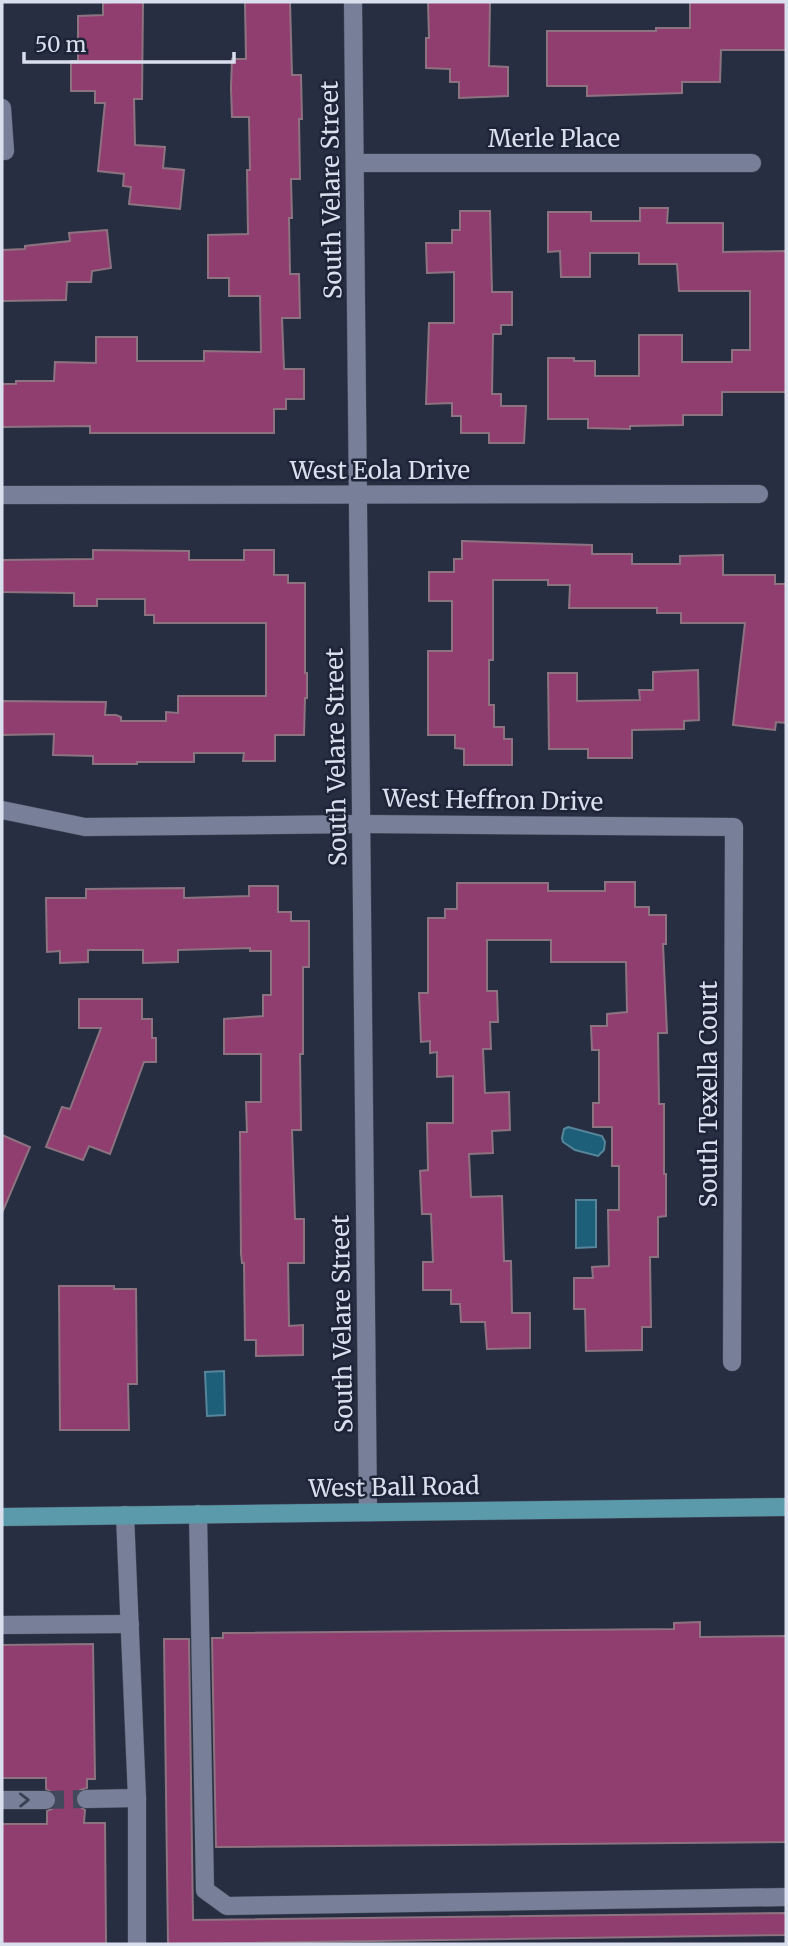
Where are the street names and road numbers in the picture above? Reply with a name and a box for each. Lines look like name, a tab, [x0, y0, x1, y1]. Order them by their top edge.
street label: South Velare Street	[314, 80, 348, 300]
street label: Merle Place	[488, 123, 620, 154]
street label: West Eola Drive	[289, 455, 470, 486]
street label: South Velare Street	[319, 647, 353, 867]
street label: West Heffron Drive	[381, 783, 604, 817]
street label: South Texella Court	[693, 980, 724, 1207]
street label: South Velare Street	[325, 1214, 359, 1434]
street label: West Ball Road	[307, 1470, 480, 1504]

